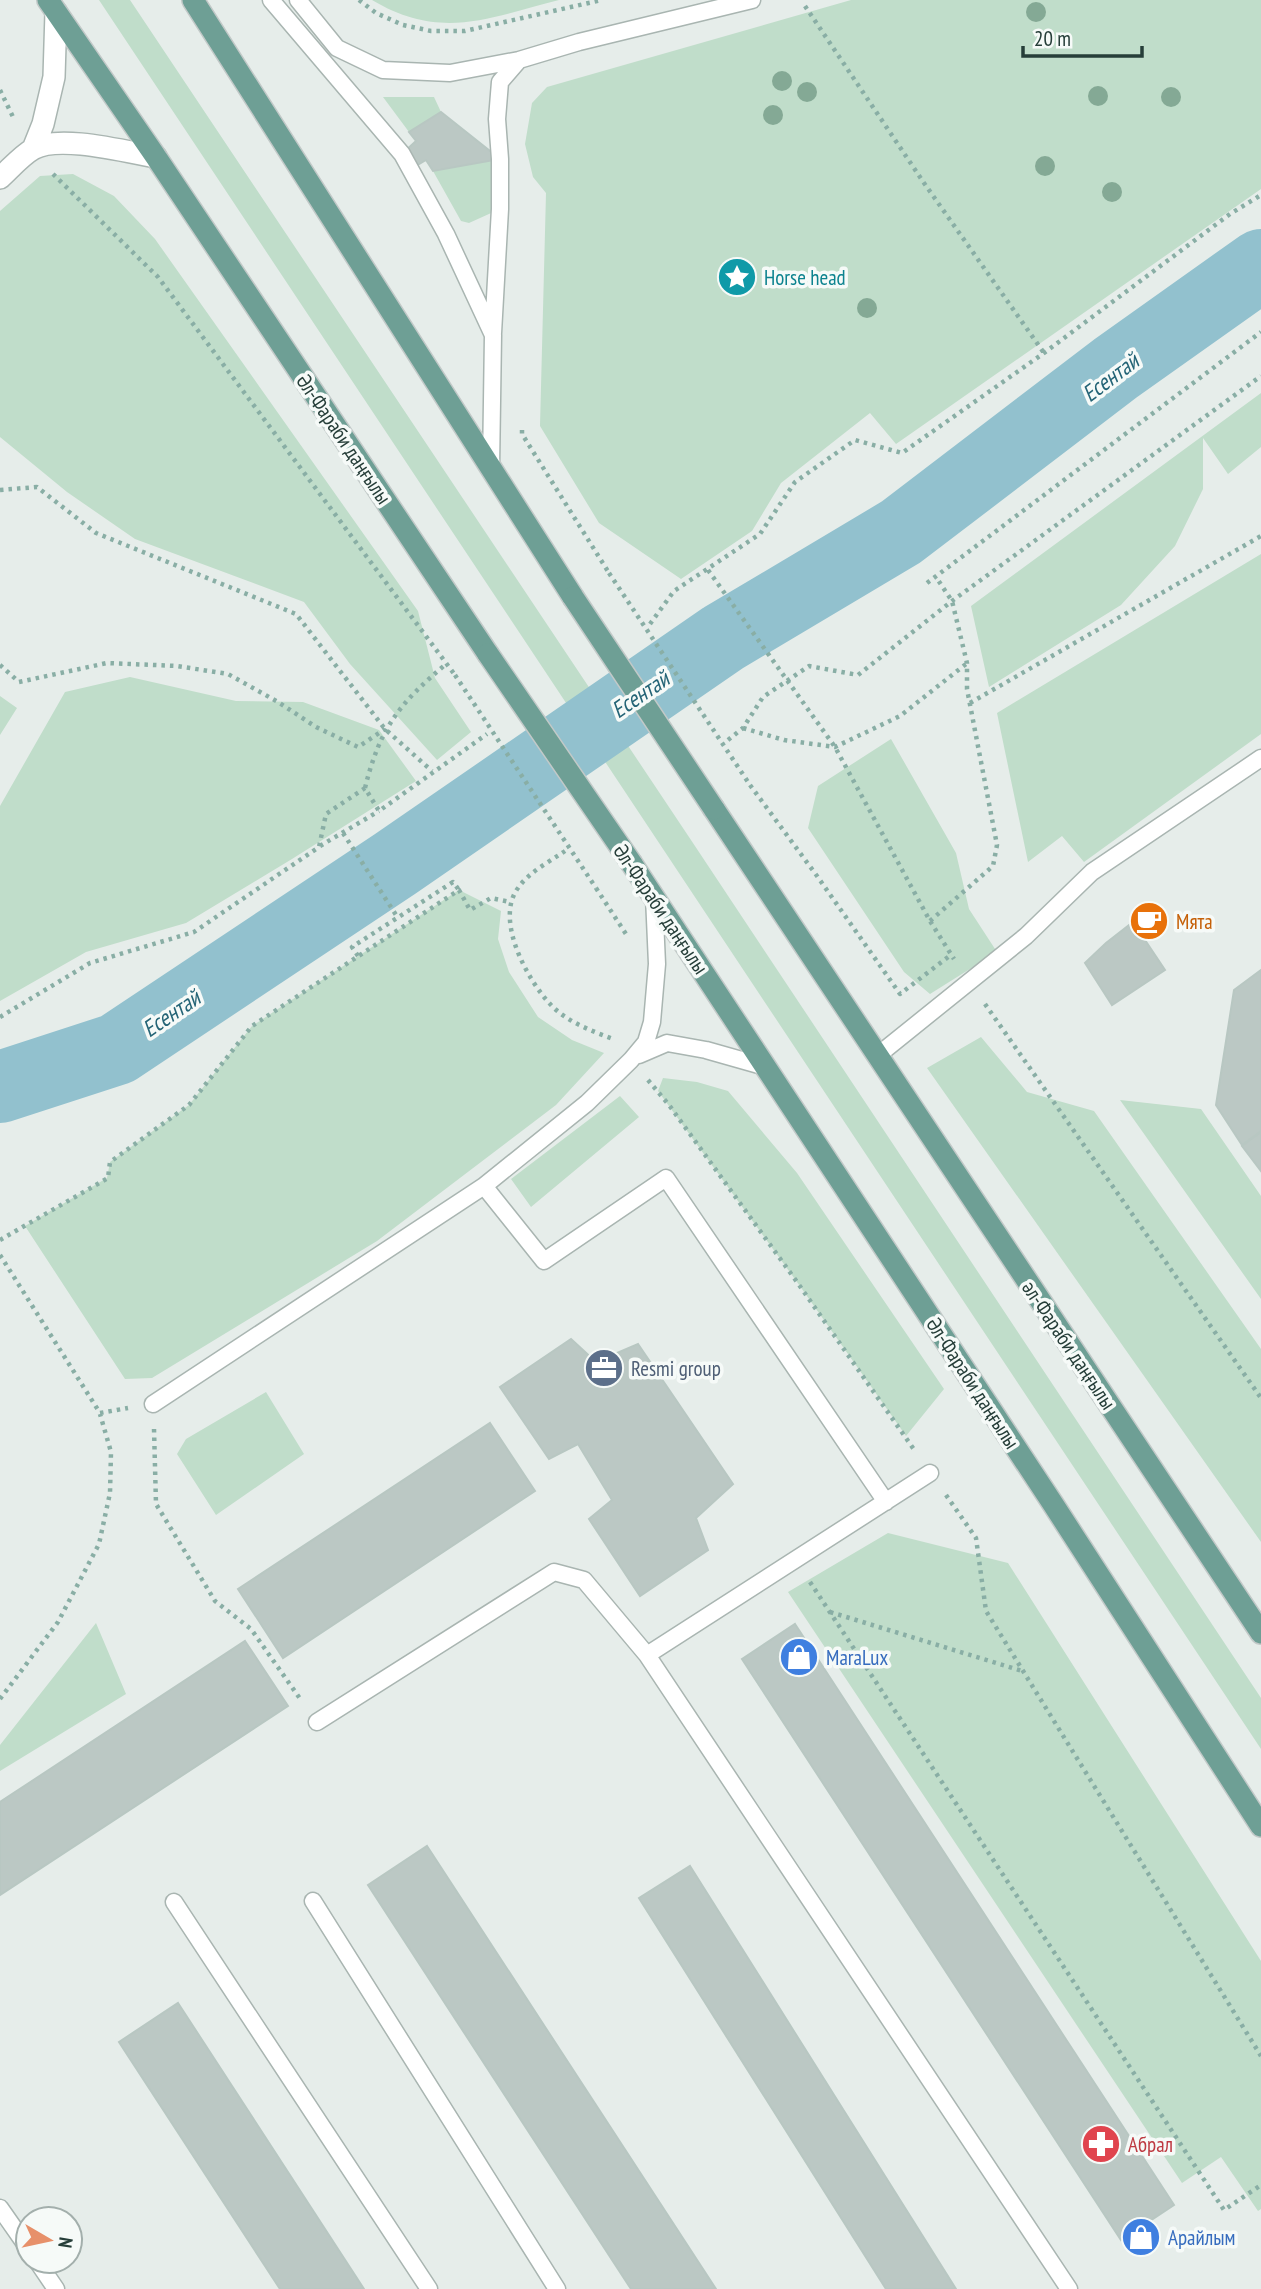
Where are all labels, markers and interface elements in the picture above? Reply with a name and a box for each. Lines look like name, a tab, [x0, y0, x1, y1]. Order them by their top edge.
scale bar	[1023, 14, 1142, 58]
text: 20 m	[1034, 25, 1071, 52]
place icon: Horse head	[716, 256, 758, 298]
place label: Horse head	[764, 264, 846, 291]
water label: Есентай	[1076, 344, 1147, 408]
street label: Әл-Фараби даңғылы	[290, 369, 398, 509]
water label: Есентай	[605, 663, 677, 724]
street label: Әл-Фараби даңғылы	[607, 839, 715, 979]
cafe icon: Мята	[1128, 900, 1170, 942]
place label: Мята	[1176, 908, 1213, 935]
water label: Есентай	[136, 982, 208, 1043]
street label: әл-Фараби даңғылы	[1016, 1275, 1122, 1415]
street label: Әл-Фараби даңғылы	[920, 1312, 1026, 1454]
office icon: Resmi group	[583, 1347, 625, 1389]
place label: Resmi group	[631, 1355, 721, 1382]
shop icon: MaraLux	[778, 1636, 820, 1678]
place label: MaraLux	[826, 1644, 888, 1671]
pharmacy icon: Абрал	[1080, 2123, 1122, 2165]
place label: Абрал	[1128, 2131, 1173, 2158]
north arrow	[14, 2205, 84, 2275]
shop icon: Арайлым	[1120, 2216, 1162, 2258]
place label: Арайлым	[1168, 2224, 1236, 2251]
text: N	[53, 2236, 78, 2250]

